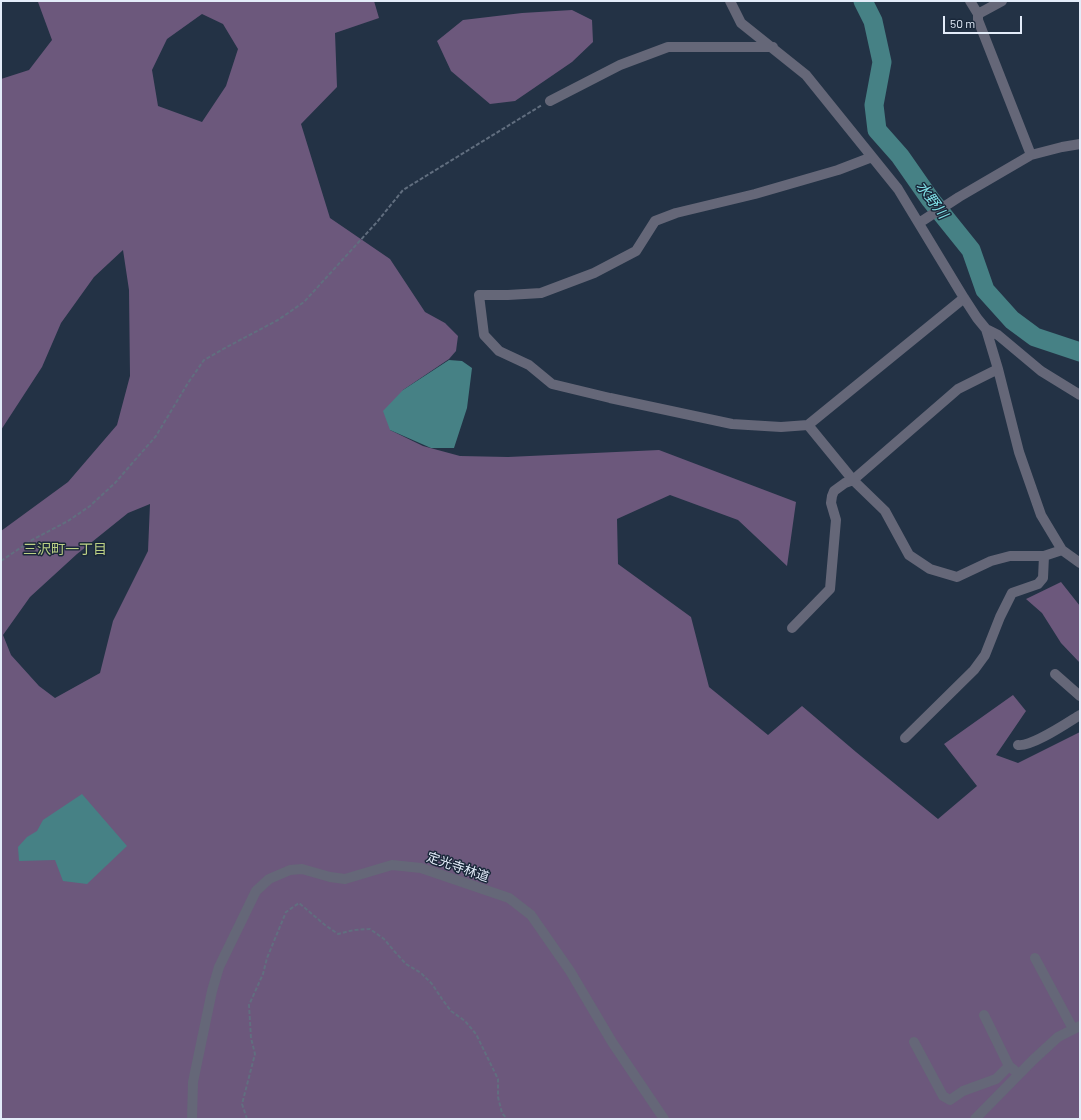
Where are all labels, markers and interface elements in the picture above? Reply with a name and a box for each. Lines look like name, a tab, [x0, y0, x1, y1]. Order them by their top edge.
scale bar	[945, 8, 1024, 34]
text: 50 m	[950, 16, 975, 30]
water label: 水野川	[913, 178, 951, 222]
district label: 三沢町一丁目	[23, 541, 107, 557]
street label: 定光寺林道	[425, 849, 491, 885]

